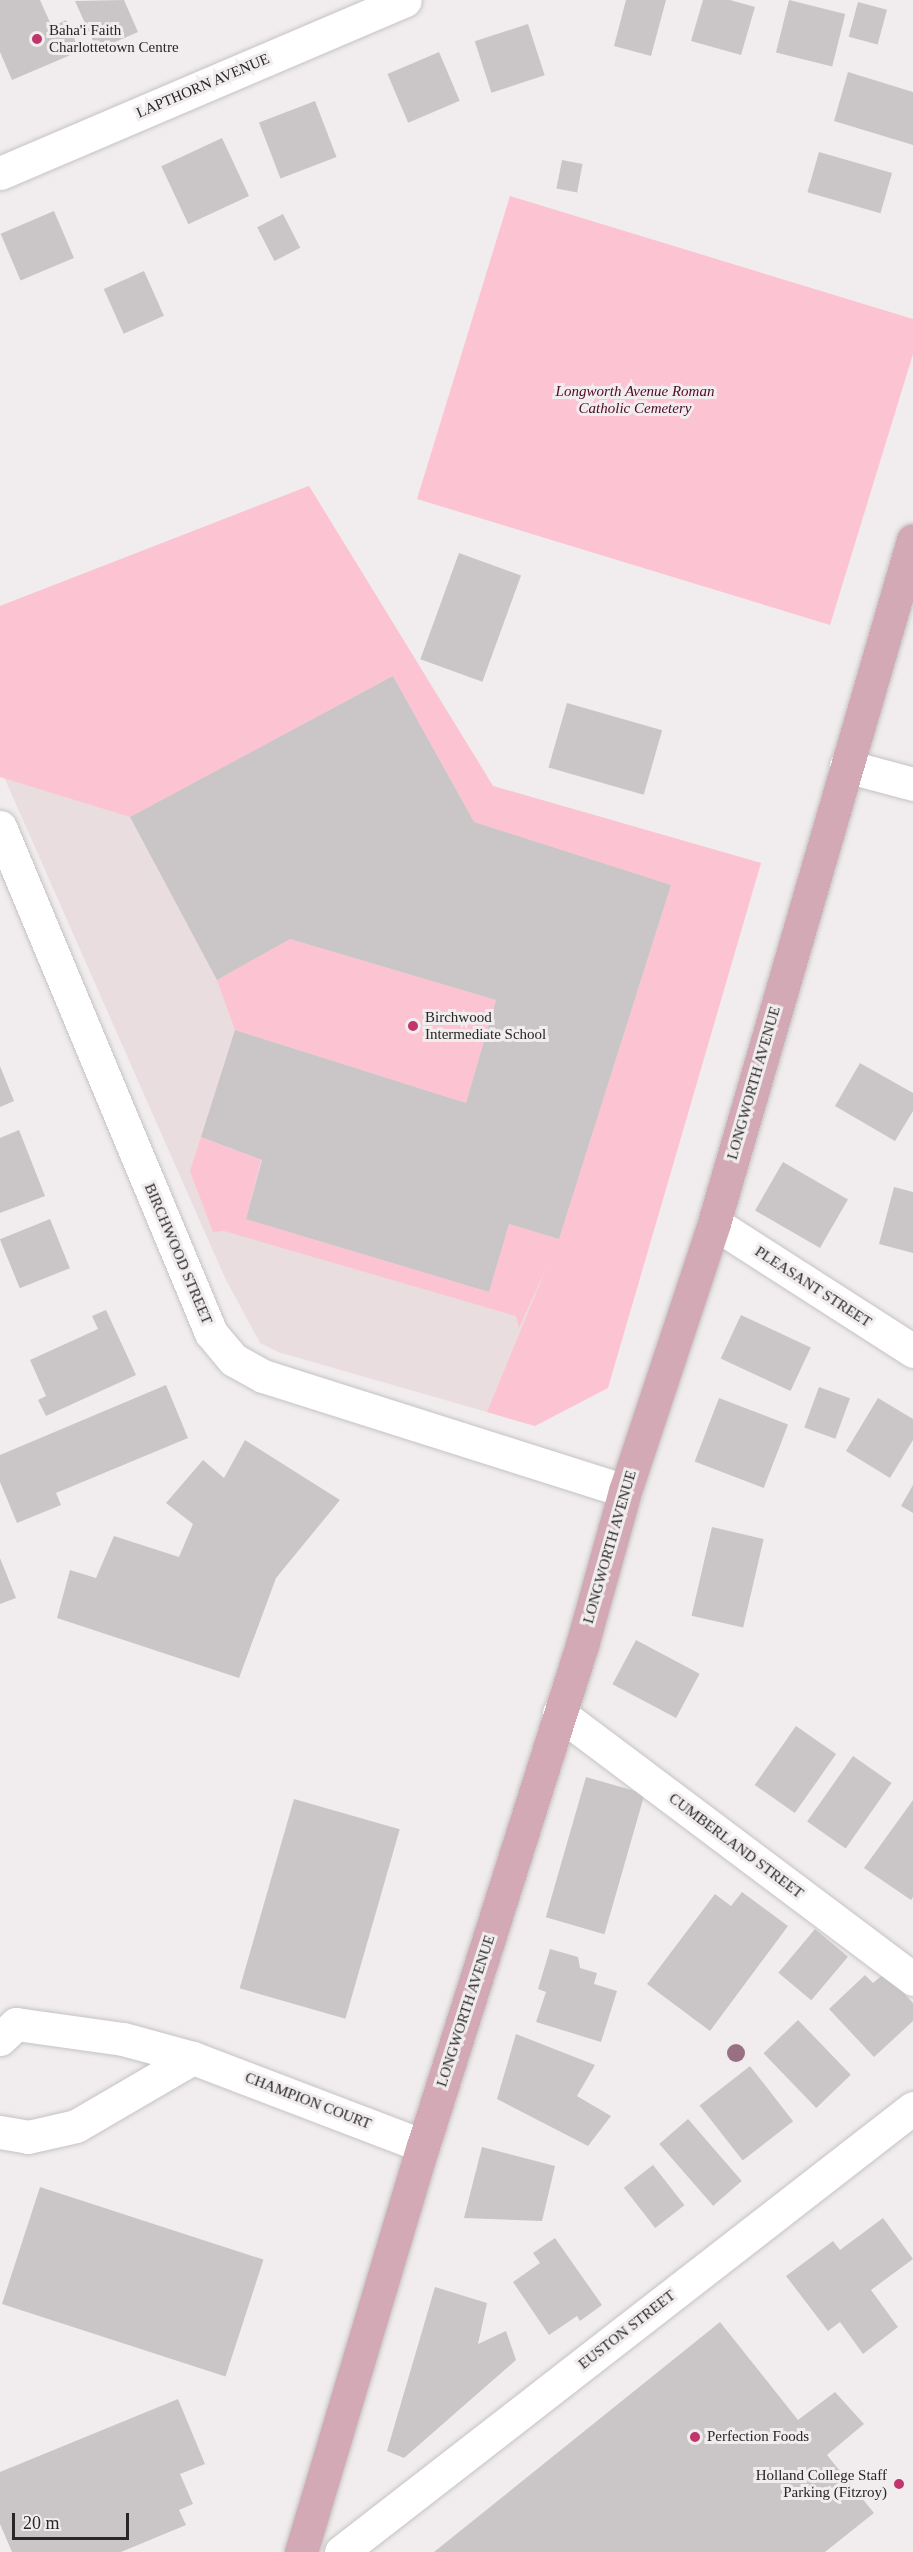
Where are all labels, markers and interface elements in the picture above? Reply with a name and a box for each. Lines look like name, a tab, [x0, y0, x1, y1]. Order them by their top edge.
place label: Baha'i Faith Charlottetown Centre	[49, 21, 179, 56]
marker: Baha'i Faith Charlottetown Centre	[30, 32, 44, 46]
street label: LAPTHORN AVENUE	[133, 50, 273, 122]
park label: Longworth Avenue Roman Catholic Cemetery	[555, 382, 715, 417]
street label: LONGWORTH AVENUE	[723, 1004, 785, 1162]
place label: Birchwood Intermediate School	[425, 1008, 546, 1043]
marker: Birchwood Intermediate School	[406, 1019, 420, 1033]
street label: BIRCHWOOD STREET	[140, 1181, 216, 1327]
street label: PLEASANT STREET	[751, 1243, 875, 1331]
street label: LONGWORTH AVENUE	[579, 1468, 641, 1626]
street label: CUMBERLAND STREET	[665, 1790, 807, 1902]
street label: LONGWORTH AVENUE	[433, 1933, 499, 2089]
street label: CHAMPION COURT	[242, 2069, 374, 2133]
street label: EUSTON STREET	[575, 2287, 679, 2373]
place label: Perfection Foods	[707, 2428, 809, 2446]
marker: Perfection Foods	[688, 2430, 702, 2444]
place label: Holland College Staff Parking (Fitzroy)	[756, 2466, 887, 2501]
marker: Holland College Staff Parking (Fitzroy)	[892, 2477, 906, 2491]
scale bar	[15, 2501, 132, 2539]
text: 20 m	[23, 2513, 60, 2533]

